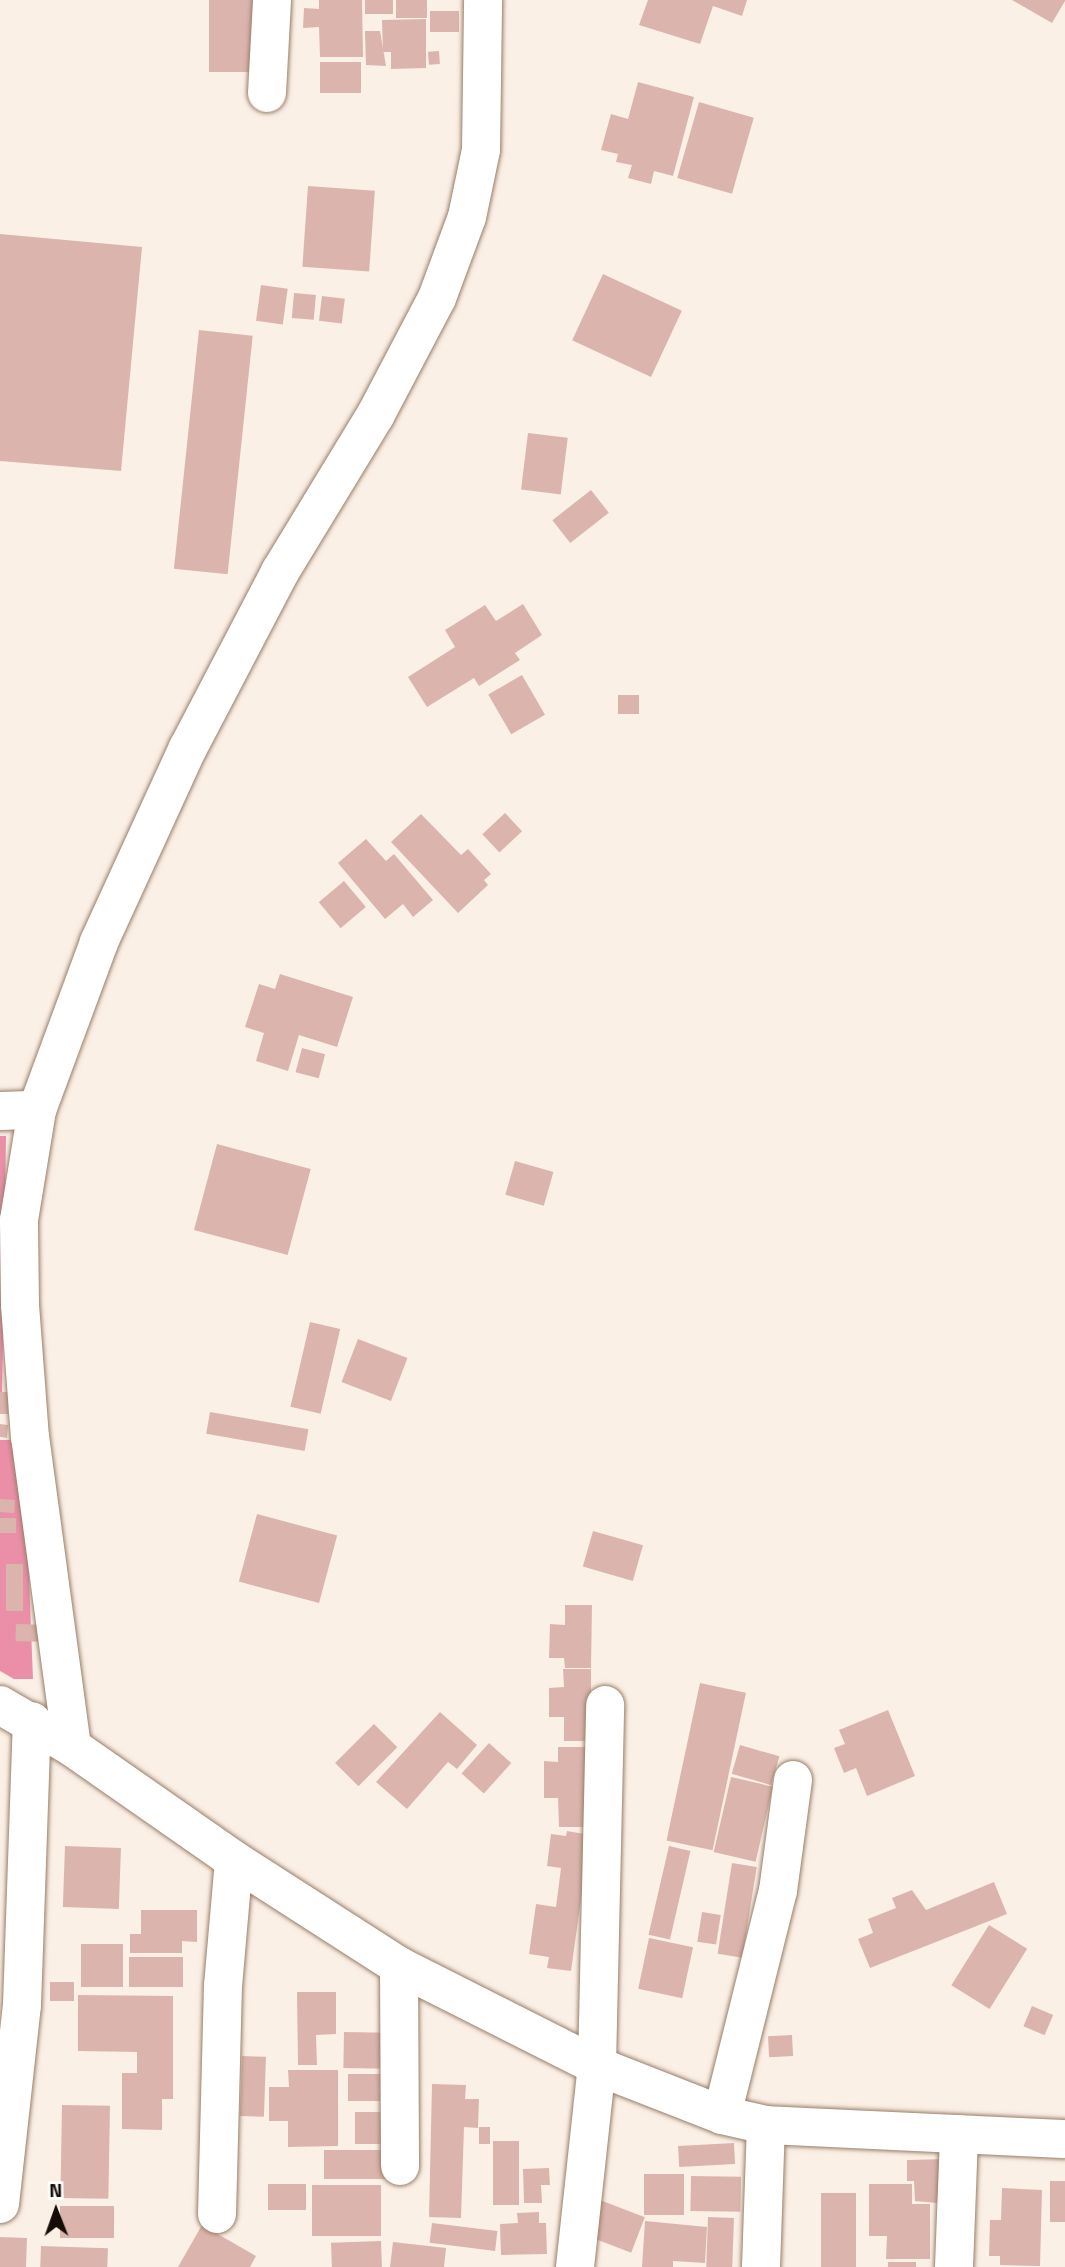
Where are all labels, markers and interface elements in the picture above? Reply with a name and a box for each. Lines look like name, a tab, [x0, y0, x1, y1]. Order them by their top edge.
text: N	[49, 2175, 62, 2204]
north arrow	[21, 2176, 91, 2246]

